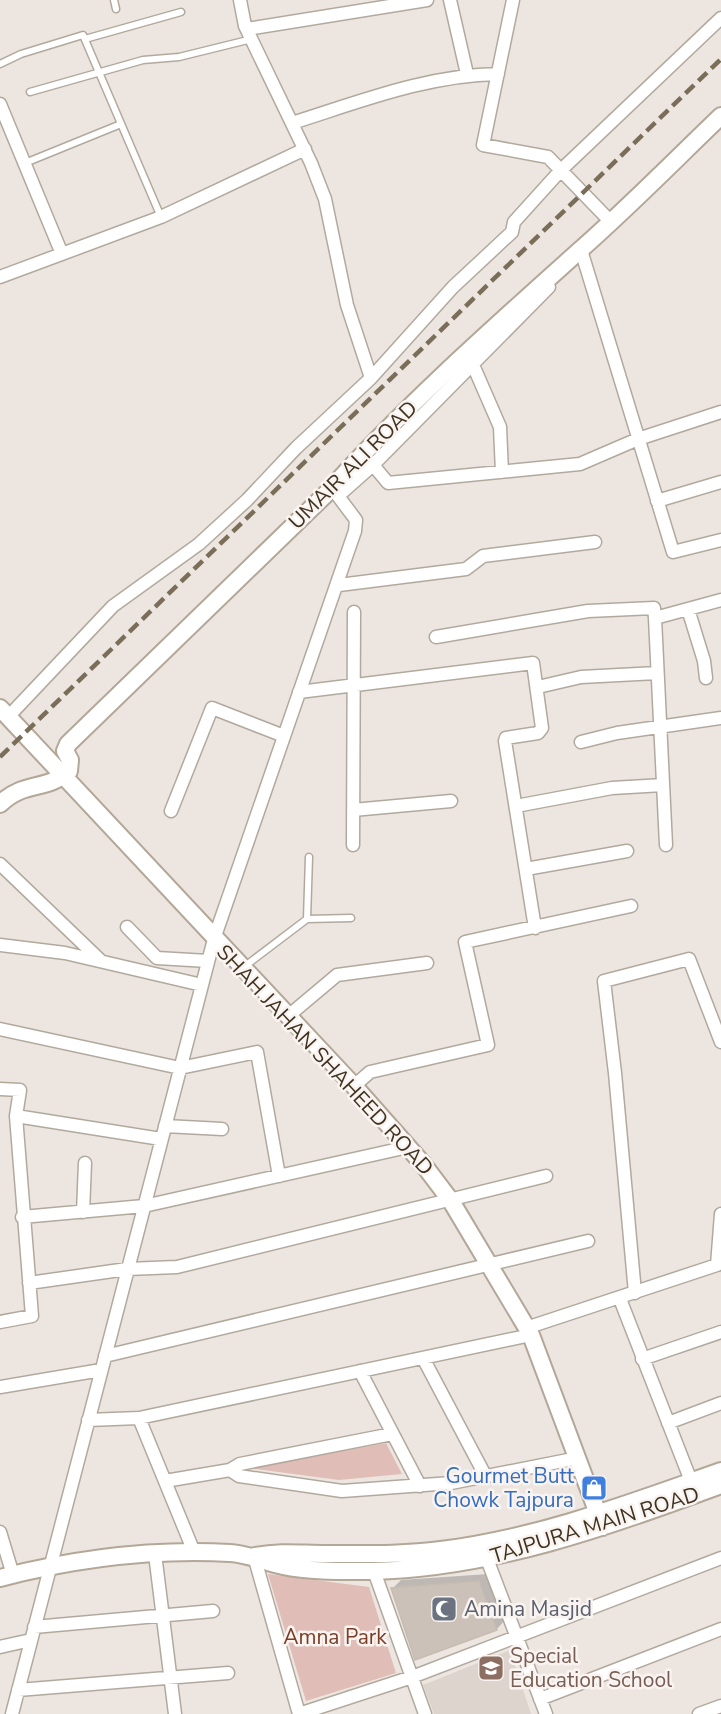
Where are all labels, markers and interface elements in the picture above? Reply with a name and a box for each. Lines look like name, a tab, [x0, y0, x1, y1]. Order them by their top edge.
street label: UMAIR ALI ROAD	[282, 394, 424, 536]
street label: SHAH JAHAN SHAHEED ROAD	[210, 938, 440, 1182]
place label: Gourmet Butt Chowk Tajpura	[433, 1462, 575, 1514]
shop icon: Gourmet Butt Chowk Tajpura	[579, 1473, 609, 1503]
street label: TAJPURA MAIN ROAD	[487, 1480, 703, 1570]
mosque icon: Amina Masjid	[429, 1594, 459, 1624]
place label: Amina Masjid	[464, 1595, 592, 1623]
park label: Amna Park	[283, 1623, 387, 1651]
place label: Special Education School	[510, 1642, 673, 1694]
school or university icon: Special Education School	[476, 1653, 506, 1683]

